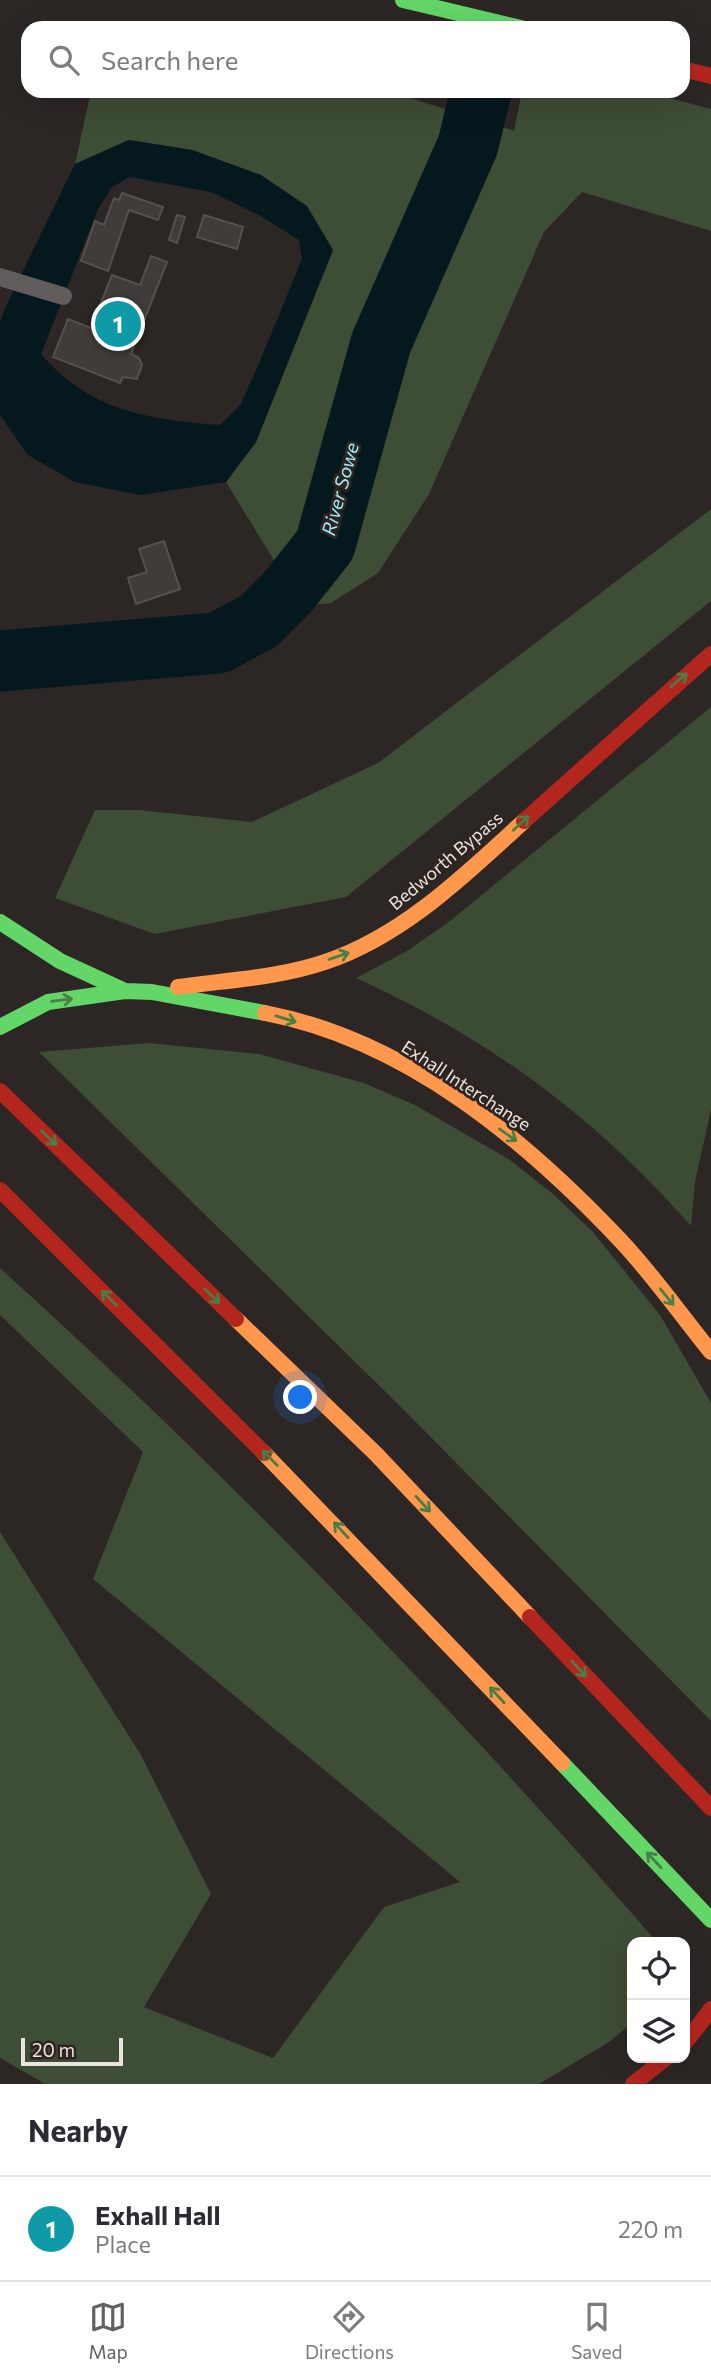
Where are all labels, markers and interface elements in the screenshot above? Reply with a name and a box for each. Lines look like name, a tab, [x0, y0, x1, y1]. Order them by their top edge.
search box	[21, 21, 690, 98]
icon: search	[45, 41, 83, 79]
text: Search here	[101, 44, 239, 75]
pin: 1	[95, 298, 141, 350]
water label: River Sowe	[316, 440, 363, 538]
one-way arrow	[670, 673, 688, 688]
street label: Bedworth Bypass	[384, 806, 507, 914]
one-way arrow	[512, 815, 529, 832]
one-way arrow	[327, 949, 349, 961]
one-way arrow	[50, 994, 73, 1007]
one-way arrow	[275, 1014, 297, 1027]
street label: Exhall Interchange	[398, 1035, 535, 1135]
one-way arrow	[498, 1128, 517, 1142]
one-way arrow	[40, 1130, 57, 1147]
one-way arrow	[659, 1287, 674, 1305]
one-way arrow	[204, 1288, 221, 1305]
one-way arrow	[101, 1290, 118, 1307]
your location	[283, 1380, 317, 1414]
one-way arrow	[262, 1450, 279, 1467]
one-way arrow	[414, 1495, 431, 1512]
one-way arrow	[332, 1522, 349, 1539]
one-way arrow	[571, 1660, 588, 1677]
one-way arrow	[489, 1687, 506, 1704]
one-way arrow	[645, 1852, 662, 1869]
map controls	[627, 1937, 690, 2063]
button: locate	[627, 1937, 690, 2000]
button: layers	[627, 2000, 690, 2063]
scale bar	[21, 2035, 122, 2067]
text: 20 m	[32, 2038, 75, 2061]
text: Nearby	[28, 2111, 128, 2148]
text: Exhall Hall	[95, 2199, 221, 2230]
text: 1	[46, 2215, 56, 2243]
text: 220 m	[618, 2215, 683, 2243]
text: Place	[95, 2230, 151, 2258]
tab: Map	[89, 2298, 128, 2363]
tab: Directions	[305, 2298, 394, 2363]
tab: Saved	[571, 2298, 622, 2363]

